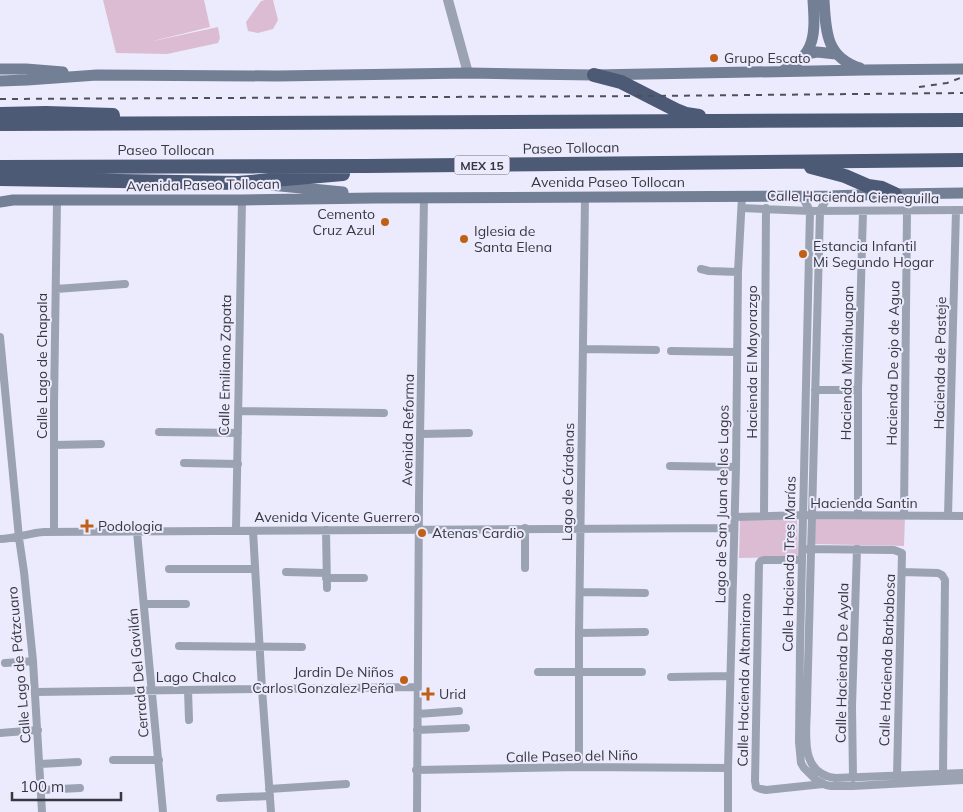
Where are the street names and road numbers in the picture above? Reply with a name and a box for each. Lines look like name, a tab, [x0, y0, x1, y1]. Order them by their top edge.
street label: Paseo Tollocan	[522, 138, 620, 158]
street label: Paseo Tollocan	[118, 141, 214, 159]
road number: MEX 15	[454, 156, 510, 174]
street label: Avenida Paseo Tollocan	[531, 173, 685, 191]
street label: Avenida Paseo Tollocan	[126, 175, 280, 195]
street label: Calle Hacienda Cieneguilla	[767, 186, 939, 208]
street label: Hacienda De ojo de Agua	[883, 280, 903, 446]
street label: Hacienda El Mayorazgo	[743, 285, 761, 439]
street label: Hacienda Mimiahuapan	[837, 285, 857, 441]
street label: Calle Lago de Chapala	[33, 293, 51, 439]
street label: Calle Emiliano Zapata	[215, 294, 235, 436]
street label: Hacienda de Pasteje	[930, 296, 950, 430]
street label: Avenida Reforma	[398, 374, 418, 486]
street label: Lago de San Juan de los Lagos	[711, 404, 733, 604]
street label: Lago de Cárdenas	[558, 423, 578, 541]
street label: Calle Hacienda Tres Marías	[778, 476, 800, 652]
street label: Hacienda Santin	[810, 494, 918, 512]
street label: Avenida Vicente Guerrero	[254, 508, 420, 526]
street label: Calle Hacienda Barbabosa	[875, 573, 899, 747]
street label: Calle Hacienda De Ayala	[832, 583, 852, 743]
street label: Calle Lago de Pátzcuaro	[3, 586, 35, 744]
street label: Calle Hacienda Altamirano	[733, 593, 755, 767]
street label: Cerrada Del Gavilán	[123, 607, 153, 739]
street label: Lago Chalco	[156, 668, 236, 686]
street label: Calle Paseo del Niño	[506, 746, 638, 766]

